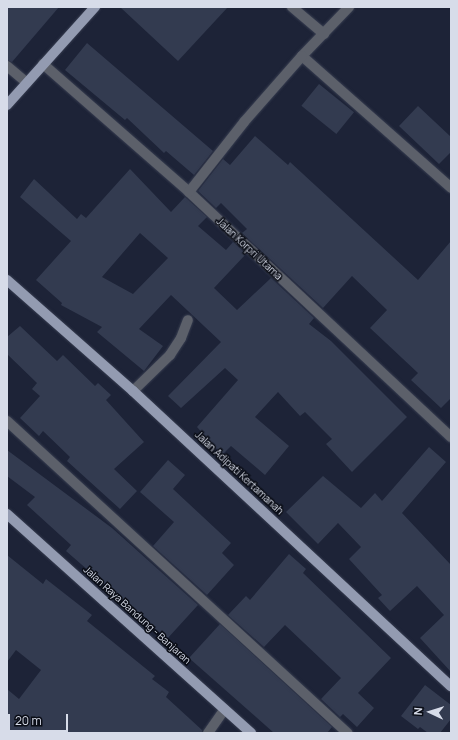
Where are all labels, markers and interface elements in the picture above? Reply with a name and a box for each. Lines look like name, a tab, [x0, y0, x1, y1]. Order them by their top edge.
street label: Jalan Korpri Utama	[214, 215, 284, 283]
street label: Jalan Adipati Kertamanah	[192, 429, 286, 517]
street label: Jalan Raya Bandung - Banjaran	[81, 564, 193, 666]
north arrow	[410, 692, 450, 732]
scale bar	[10, 706, 70, 732]
text: N	[410, 707, 425, 716]
text: 20 m	[15, 712, 42, 729]

